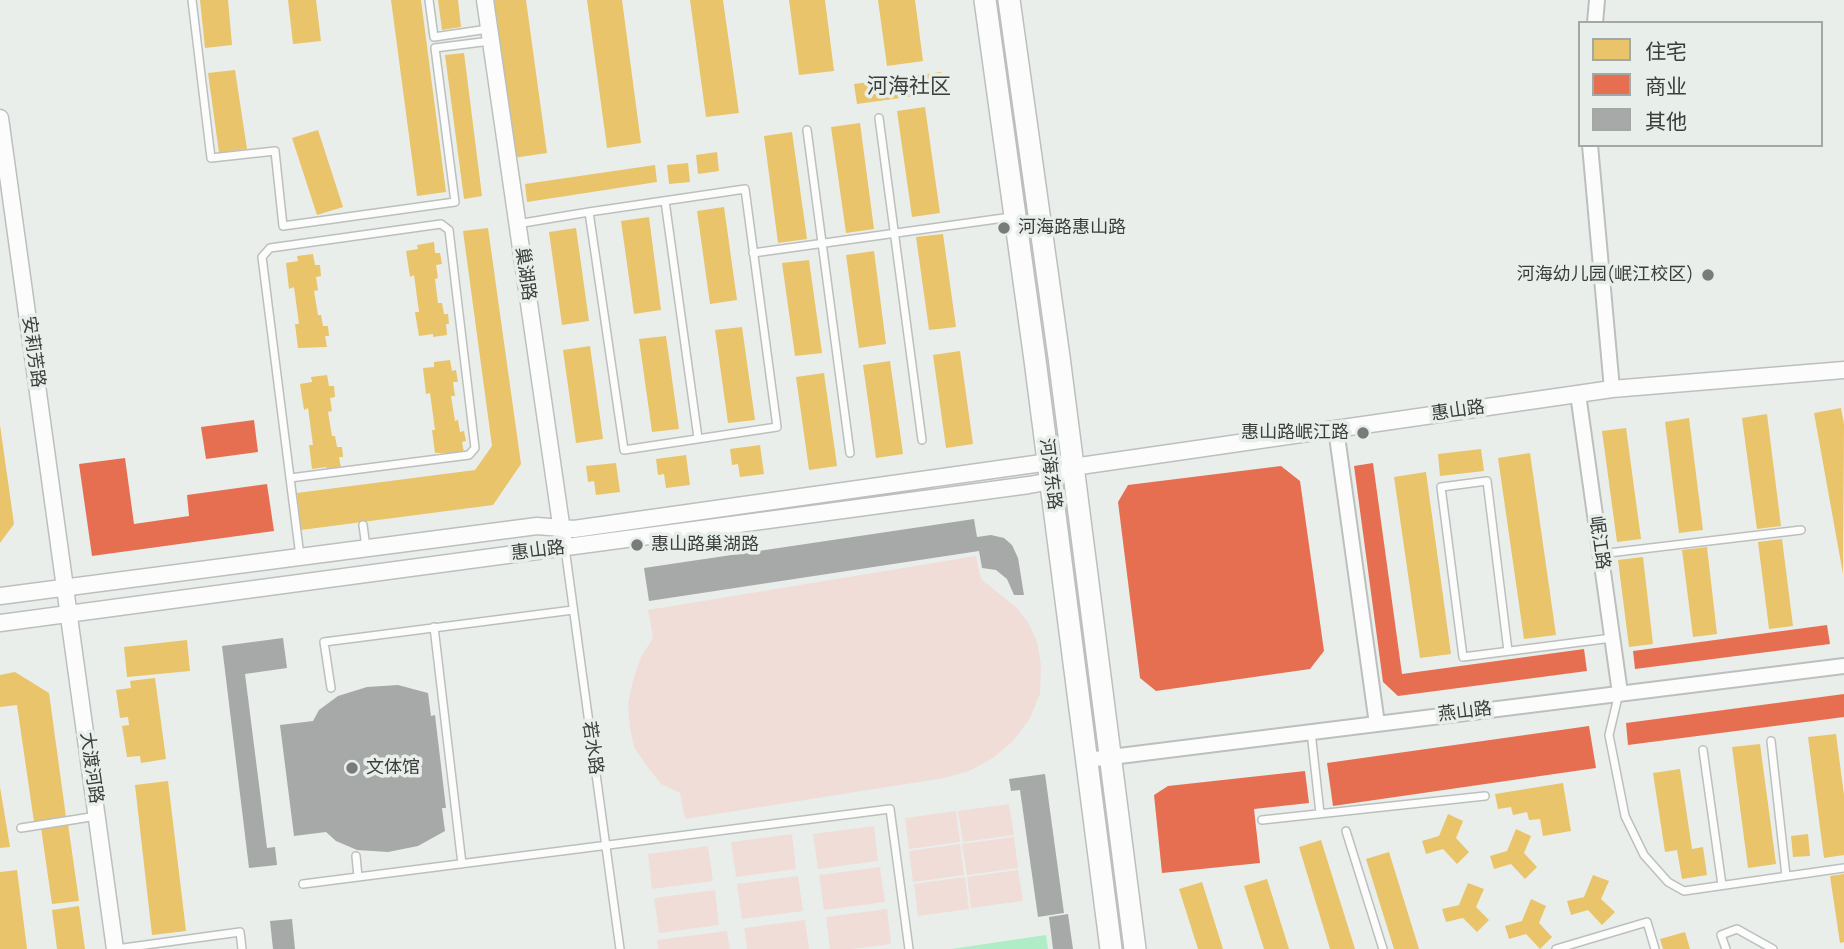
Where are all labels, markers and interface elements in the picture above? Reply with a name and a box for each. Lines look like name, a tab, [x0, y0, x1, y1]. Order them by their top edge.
legend	[1578, 21, 1823, 147]
text: 住宅	[1645, 37, 1687, 65]
text: 商业	[1645, 72, 1687, 100]
district label: 河海社区	[867, 74, 951, 100]
text: 其他	[1645, 107, 1687, 135]
place label: 河海路惠山路	[1018, 217, 1126, 239]
marker: 河海路惠山路	[996, 220, 1012, 236]
street label: 巢湖路	[511, 246, 539, 302]
place label: 河海幼儿园(岷江校区)	[1517, 264, 1694, 286]
marker: 河海幼儿园(岷江校区)	[1700, 267, 1716, 283]
street label: 安莉芳路	[17, 315, 49, 389]
street label: 惠山路	[1430, 397, 1486, 425]
place label: 惠山路岷江路	[1241, 422, 1349, 444]
marker: 惠山路岷江路	[1355, 425, 1371, 441]
street label: 河海东路	[1035, 437, 1065, 511]
street label: 岷江路	[1585, 515, 1613, 571]
place label: 惠山路巢湖路	[651, 534, 759, 556]
street label: 惠山路	[510, 537, 566, 565]
marker: 惠山路巢湖路	[629, 537, 645, 553]
street label: 燕山路	[1437, 698, 1493, 726]
street label: 若水路	[578, 720, 606, 776]
street label: 大渡河路	[75, 731, 107, 805]
place label: 文体馆	[366, 757, 420, 779]
marker: 文体馆	[344, 760, 360, 776]

